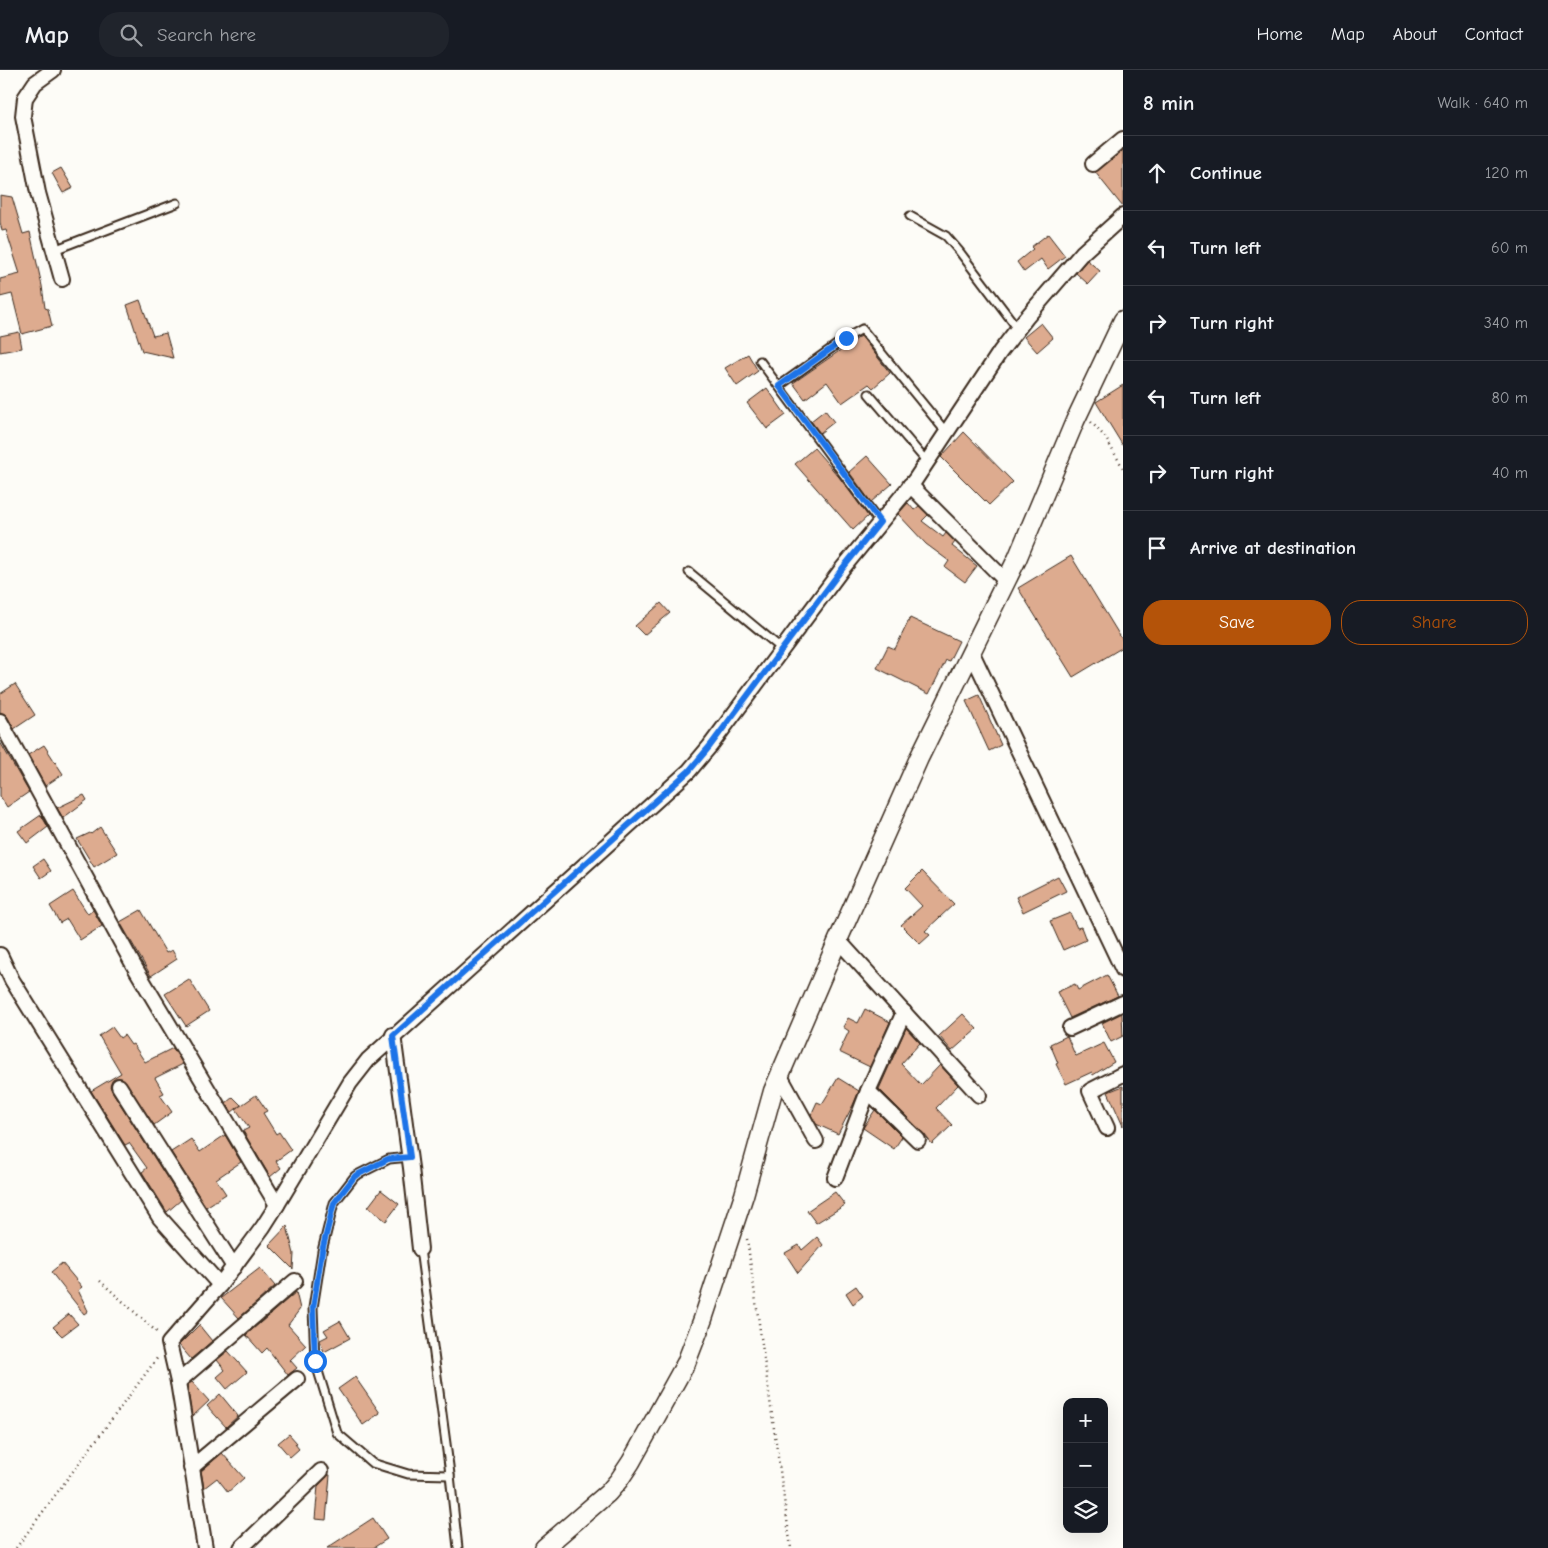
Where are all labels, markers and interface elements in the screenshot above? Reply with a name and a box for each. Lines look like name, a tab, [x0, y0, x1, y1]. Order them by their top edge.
search box	[99, 12, 449, 57]
text: Map	[25, 21, 69, 49]
icon: search	[117, 21, 145, 49]
text: Search here	[157, 24, 256, 46]
text: Home	[1256, 24, 1303, 45]
text: Map	[1331, 24, 1365, 45]
text: About	[1393, 24, 1437, 45]
text: Contact	[1465, 24, 1523, 45]
text: 8 min	[1143, 91, 1194, 115]
text: Walk · 640 m	[1437, 94, 1528, 112]
icon: ahead	[1143, 159, 1171, 187]
text: Continue	[1190, 162, 1262, 184]
text: 120 m	[1485, 164, 1528, 182]
icon: left	[1143, 234, 1171, 262]
text: Turn left	[1190, 237, 1261, 259]
text: 60 m	[1491, 239, 1528, 257]
icon: right	[1143, 309, 1171, 337]
text: Turn right	[1190, 312, 1274, 334]
text: 340 m	[1484, 314, 1528, 332]
route end	[835, 327, 858, 350]
icon: left	[1143, 384, 1171, 412]
text: Turn left	[1190, 387, 1261, 409]
text: 80 m	[1491, 389, 1528, 407]
icon: right	[1143, 459, 1171, 487]
text: Turn right	[1190, 462, 1274, 484]
text: 40 m	[1492, 464, 1528, 482]
icon: arrive	[1143, 534, 1171, 562]
text: Arrive at destination	[1190, 537, 1356, 559]
button: Save	[1143, 600, 1331, 645]
button: Share	[1341, 600, 1528, 645]
route start	[304, 1350, 327, 1373]
map controls	[1063, 1398, 1108, 1533]
button: +	[1063, 1398, 1108, 1443]
button: −	[1063, 1443, 1108, 1488]
button: layers	[1063, 1488, 1108, 1533]

